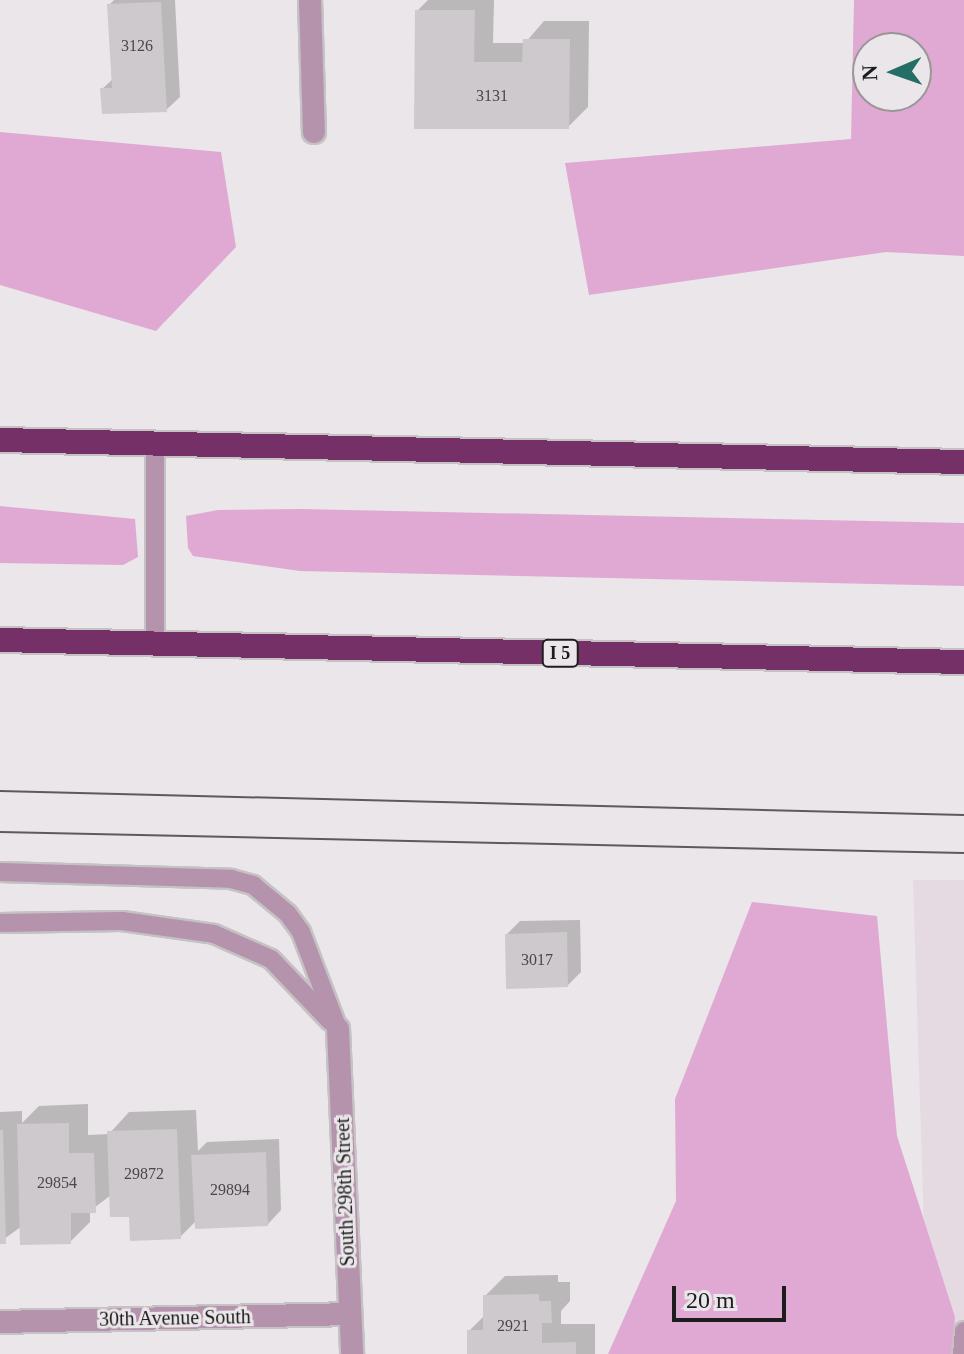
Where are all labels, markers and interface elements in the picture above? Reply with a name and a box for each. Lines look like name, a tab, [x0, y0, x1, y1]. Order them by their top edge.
north arrow	[852, 32, 932, 112]
house number: 3126	[121, 36, 153, 56]
text: N	[857, 64, 882, 81]
house number: 3131	[476, 86, 508, 106]
road number: I 5	[540, 639, 580, 667]
house number: 3017	[521, 950, 553, 970]
street label: South 298th Street	[330, 1117, 360, 1267]
house number: 29872	[124, 1164, 164, 1184]
house number: 29854	[37, 1173, 77, 1193]
house number: 29894	[210, 1180, 250, 1200]
scale bar	[676, 1270, 790, 1320]
text: 20 m	[686, 1287, 735, 1313]
street label: 30th Avenue South	[98, 1305, 252, 1331]
house number: 2921	[497, 1316, 529, 1336]

